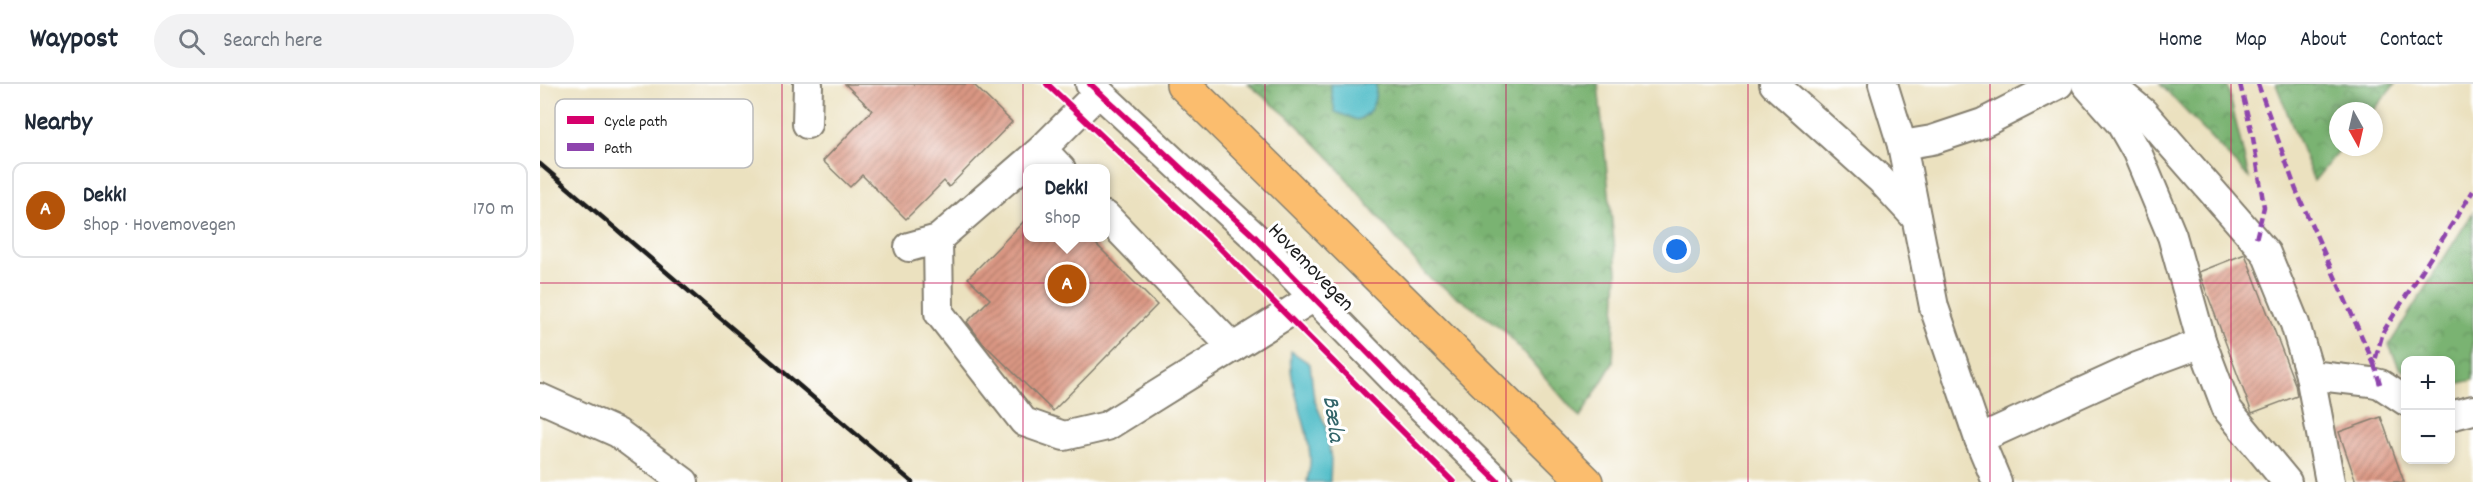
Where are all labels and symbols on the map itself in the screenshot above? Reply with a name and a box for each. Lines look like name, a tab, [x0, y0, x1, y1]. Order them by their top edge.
legend	[555, 99, 753, 168]
north arrow	[2329, 102, 2383, 156]
text: Cycle path	[604, 111, 667, 134]
text: Path	[604, 138, 632, 161]
street label: Hovemovegen	[1260, 217, 1360, 319]
your location	[1662, 235, 1691, 264]
pin: A	[1048, 262, 1086, 306]
water label: Bæla	[1312, 394, 1352, 446]

